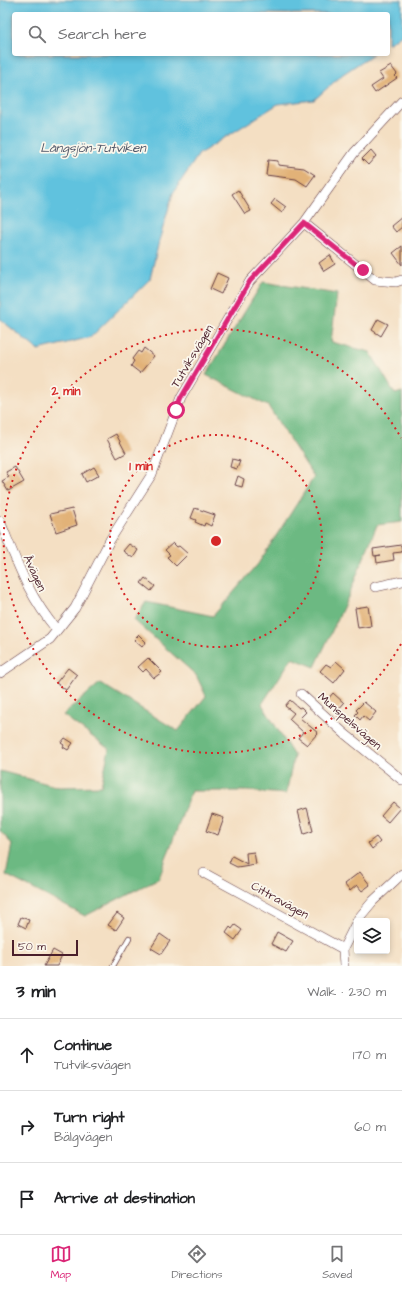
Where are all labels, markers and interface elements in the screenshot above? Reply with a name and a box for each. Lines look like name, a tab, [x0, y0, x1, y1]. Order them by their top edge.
search box	[12, 12, 390, 56]
icon: search	[26, 23, 48, 45]
text: Search here	[58, 24, 147, 45]
water label: Långsjön-Tutviken	[40, 139, 147, 158]
route end	[354, 261, 372, 279]
street label: Tutviksvägen	[167, 322, 219, 392]
text: 2 min	[51, 383, 80, 400]
route start	[167, 401, 185, 419]
text: 1 min	[129, 458, 153, 475]
centre of rings	[209, 534, 223, 548]
street label: Åvägen	[18, 552, 50, 595]
street label: Munspelsvägen	[313, 689, 385, 755]
street label: Cittravägen	[247, 878, 312, 924]
map controls	[354, 918, 390, 954]
button: layers	[354, 918, 390, 954]
scale bar	[12, 938, 78, 957]
text: 50 m	[18, 939, 46, 954]
text: 3 min	[16, 980, 56, 1004]
text: Walk · 230 m	[307, 983, 386, 1001]
text: Continue	[54, 1035, 112, 1056]
icon: ahead	[16, 1044, 38, 1066]
text: 170 m	[353, 1046, 386, 1064]
text: Tutviksvägen	[54, 1056, 131, 1074]
text: Turn right	[54, 1107, 125, 1128]
icon: right	[16, 1116, 38, 1138]
text: 60 m	[354, 1118, 386, 1136]
text: Bälgvägen	[54, 1128, 112, 1146]
icon: arrive	[16, 1188, 38, 1210]
text: Arrive at destination	[54, 1188, 195, 1209]
tab: Map	[50, 1243, 72, 1282]
tab: Directions	[171, 1243, 223, 1282]
tab: Saved	[322, 1243, 352, 1282]

